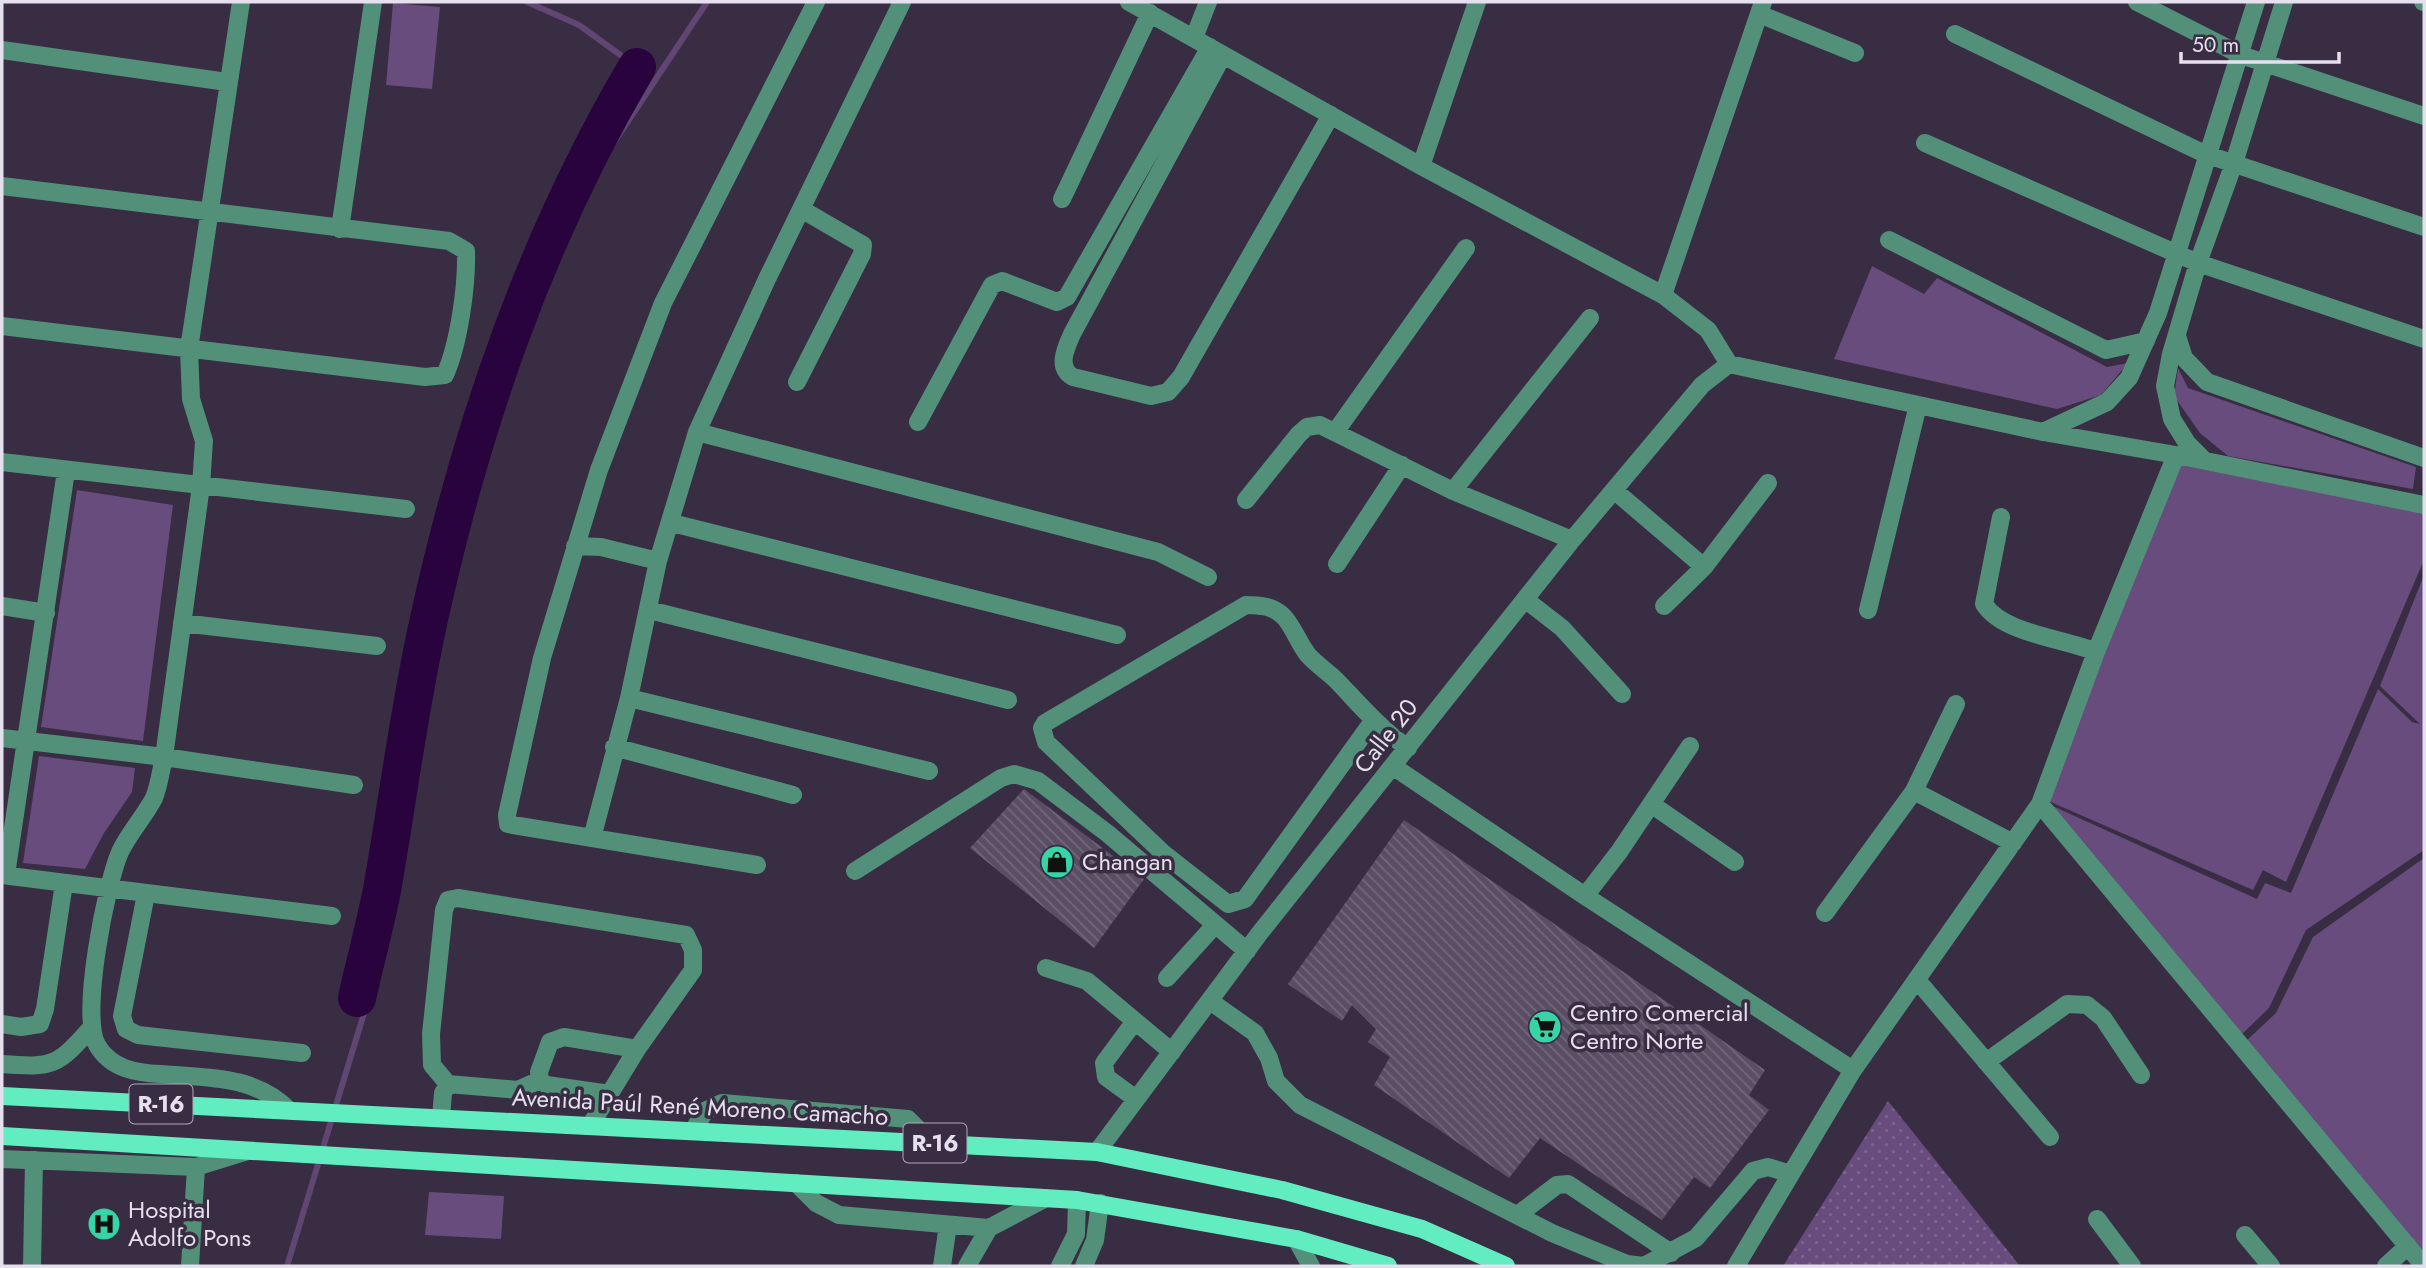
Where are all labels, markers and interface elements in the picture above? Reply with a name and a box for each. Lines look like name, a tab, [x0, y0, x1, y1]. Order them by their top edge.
scale bar	[2181, 21, 2338, 65]
text: 50 m	[2192, 30, 2239, 60]
street label: Calle 20	[1345, 691, 1426, 781]
shop icon: Changan	[1038, 843, 1076, 881]
place label: Changan	[1082, 844, 1173, 879]
place label: Centro Comercial Centro Norte	[1570, 995, 1749, 1058]
supermarket icon: Centro Comercial Centro Norte	[1526, 1008, 1564, 1046]
street label: Avenida Paúl René Moreno Camacho	[511, 1079, 889, 1134]
road number: R-16	[130, 1084, 192, 1124]
road number: R-16	[904, 1124, 967, 1162]
place label: Hospital Adolfo Pons	[128, 1192, 251, 1255]
hospital icon: Hospital Adolfo Pons	[85, 1205, 123, 1243]

